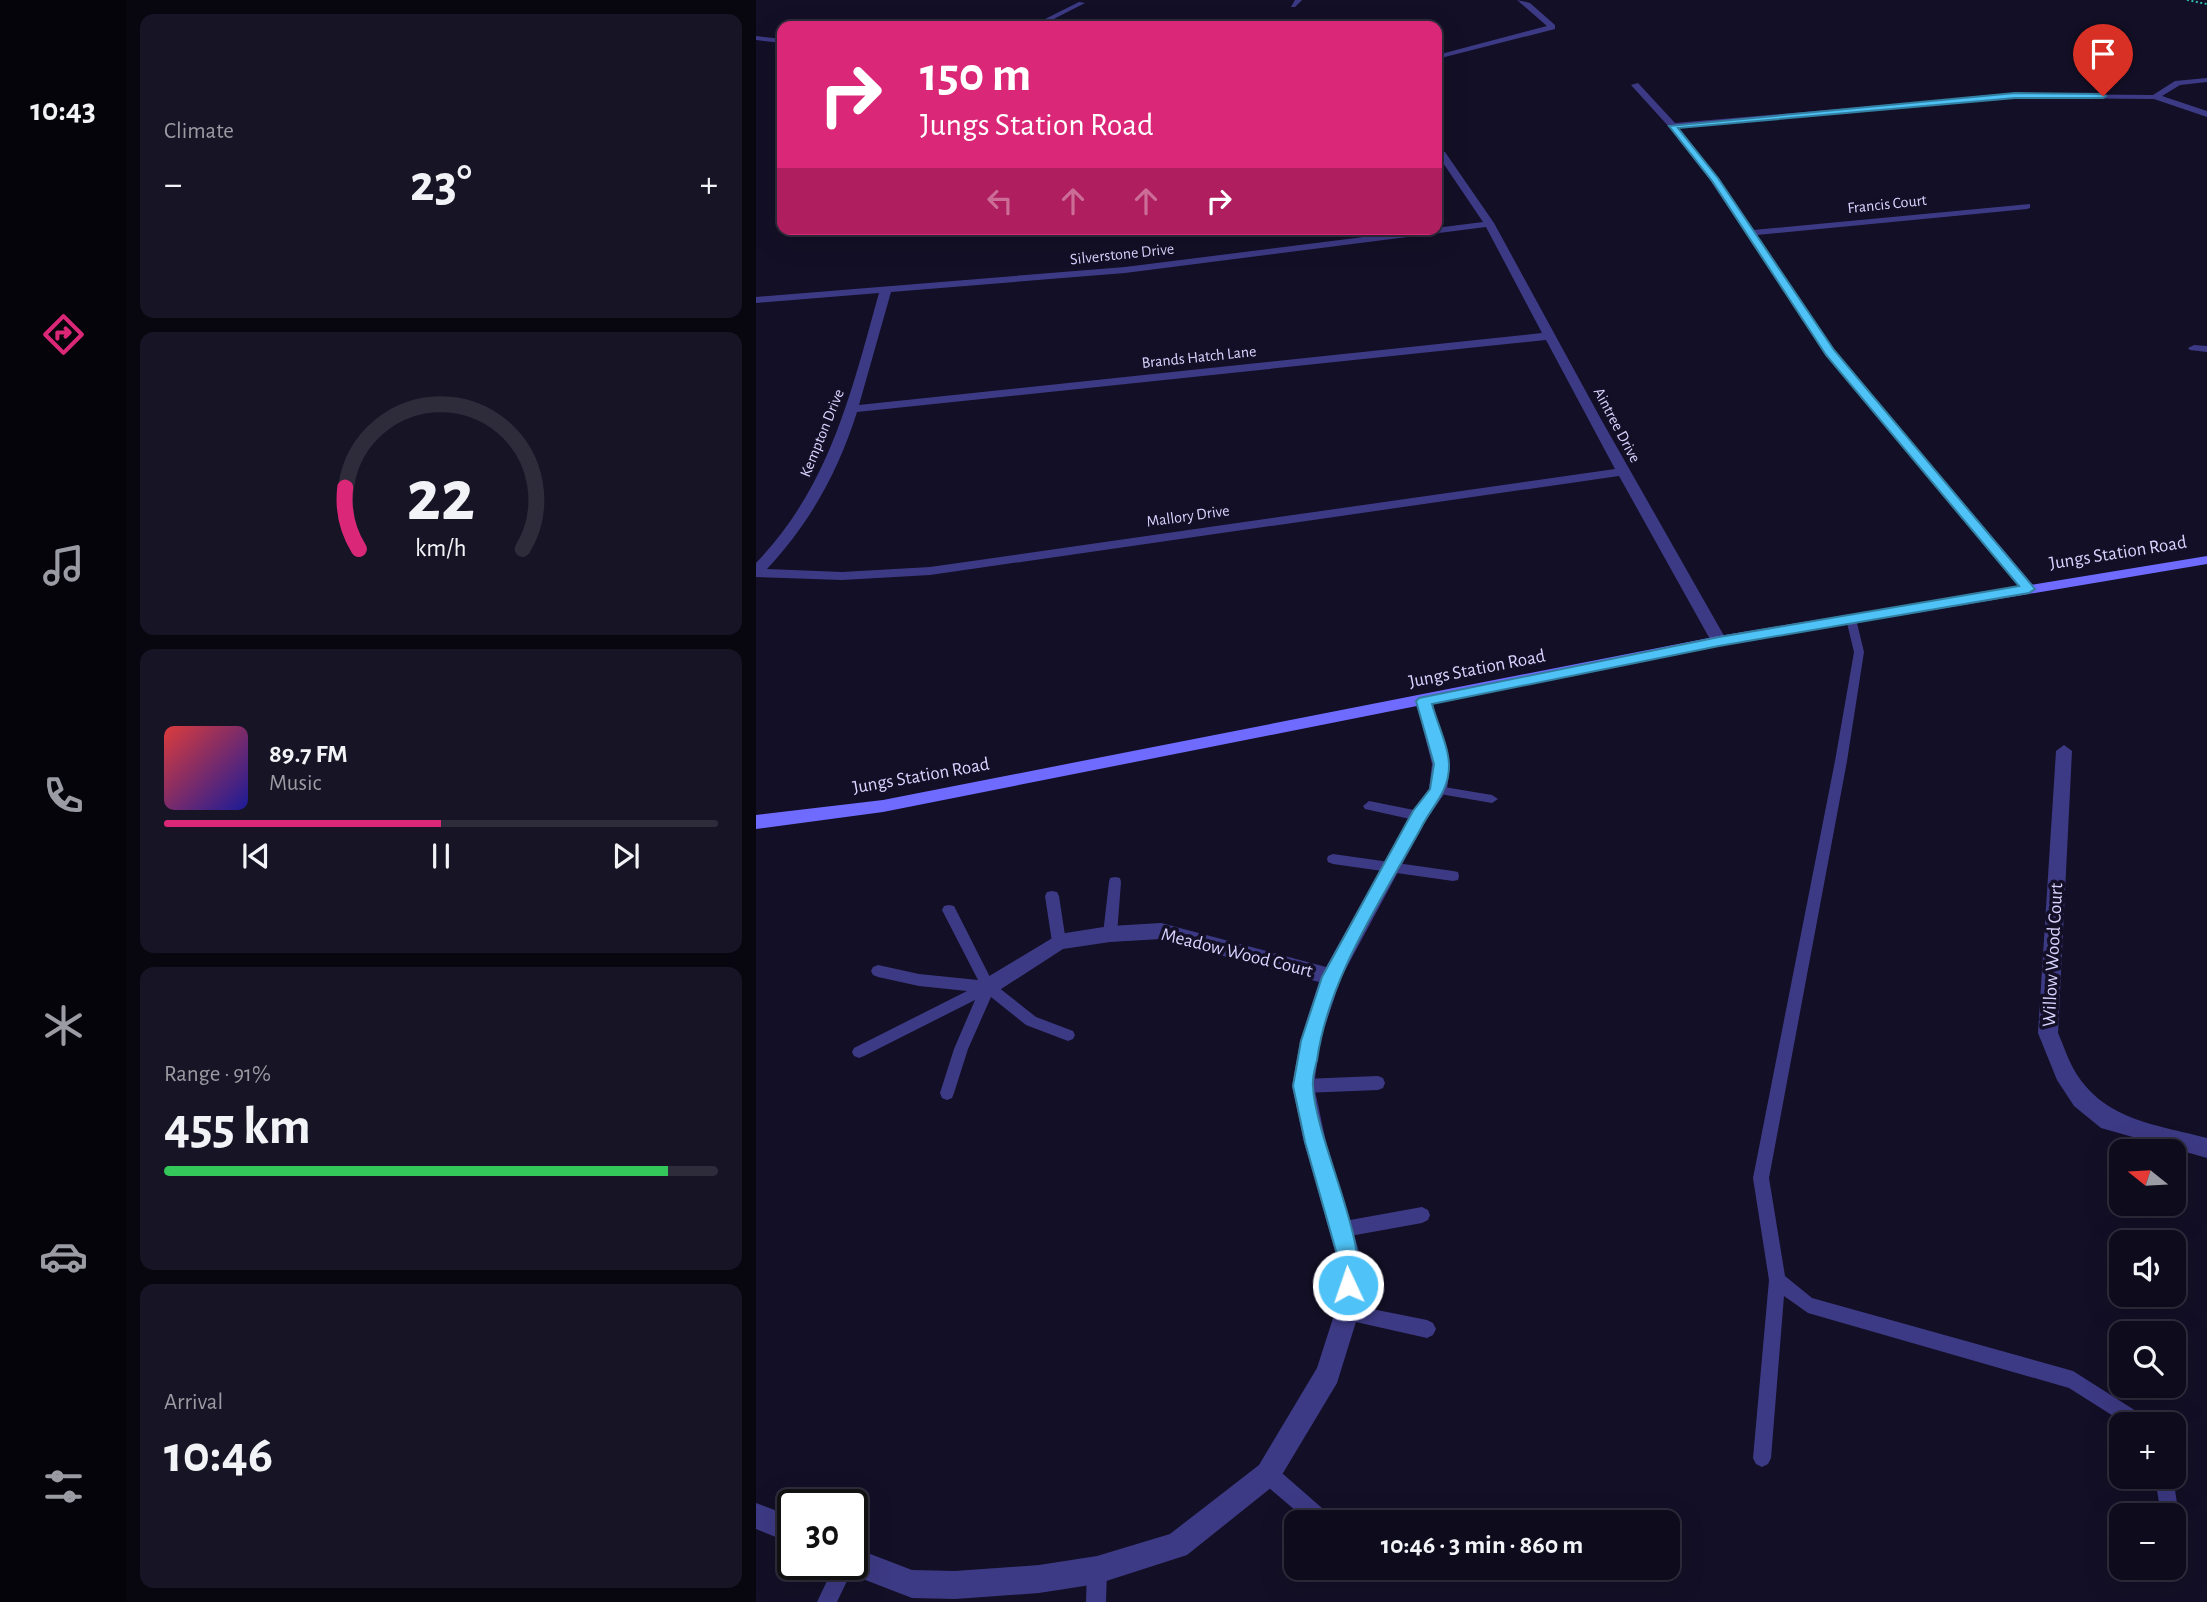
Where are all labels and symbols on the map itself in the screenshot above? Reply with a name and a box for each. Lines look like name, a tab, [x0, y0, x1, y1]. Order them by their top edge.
pin	[2073, 24, 2133, 96]
street label: Francis Court	[1847, 192, 1927, 216]
street label: Silverstone Drive	[1069, 241, 1175, 267]
street label: Brands Hatch Lane	[1141, 343, 1257, 371]
street label: Aintree Drive	[1591, 385, 1643, 465]
street label: Kempton Drive	[797, 387, 847, 479]
street label: Mallory Drive	[1146, 502, 1231, 531]
street label: Jungs Station Road	[2048, 533, 2188, 573]
street label: Jungs Station Road	[1407, 646, 1547, 692]
street label: Jungs Station Road	[851, 755, 991, 797]
street label: Willow Wood Court	[2040, 882, 2066, 1028]
street label: Meadow Wood Court	[1159, 925, 1315, 981]
north arrow	[2109, 1139, 2186, 1216]
position arrow	[1311, 1248, 1385, 1322]
speed limit sign: 30	[777, 1489, 868, 1580]

